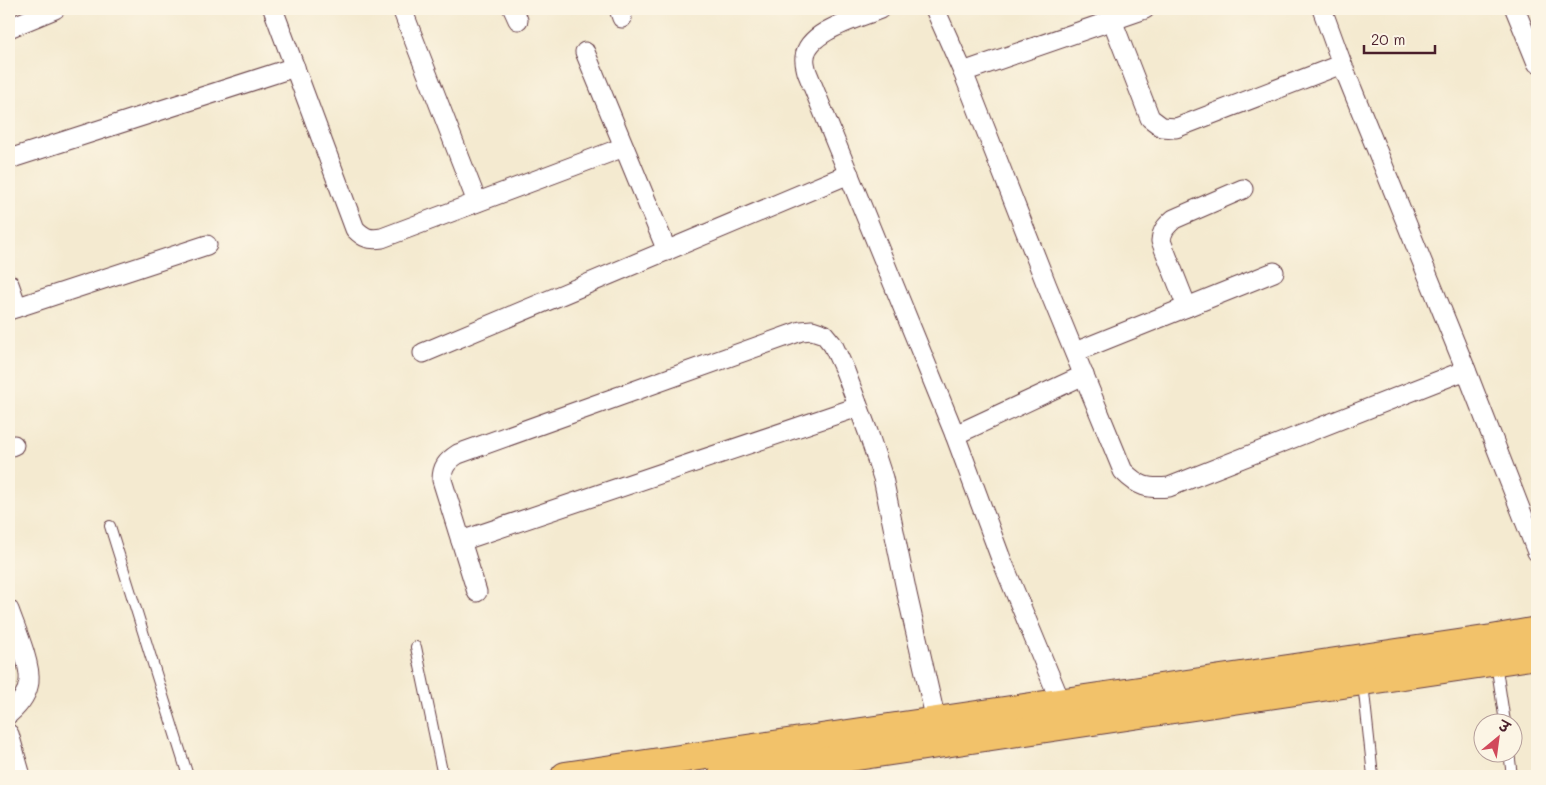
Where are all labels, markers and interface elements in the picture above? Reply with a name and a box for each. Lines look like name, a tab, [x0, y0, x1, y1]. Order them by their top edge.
scale bar	[1364, 22, 1435, 54]
text: 20 m	[1371, 29, 1405, 49]
north arrow	[1474, 712, 1524, 762]
text: उ	[1494, 715, 1515, 738]

